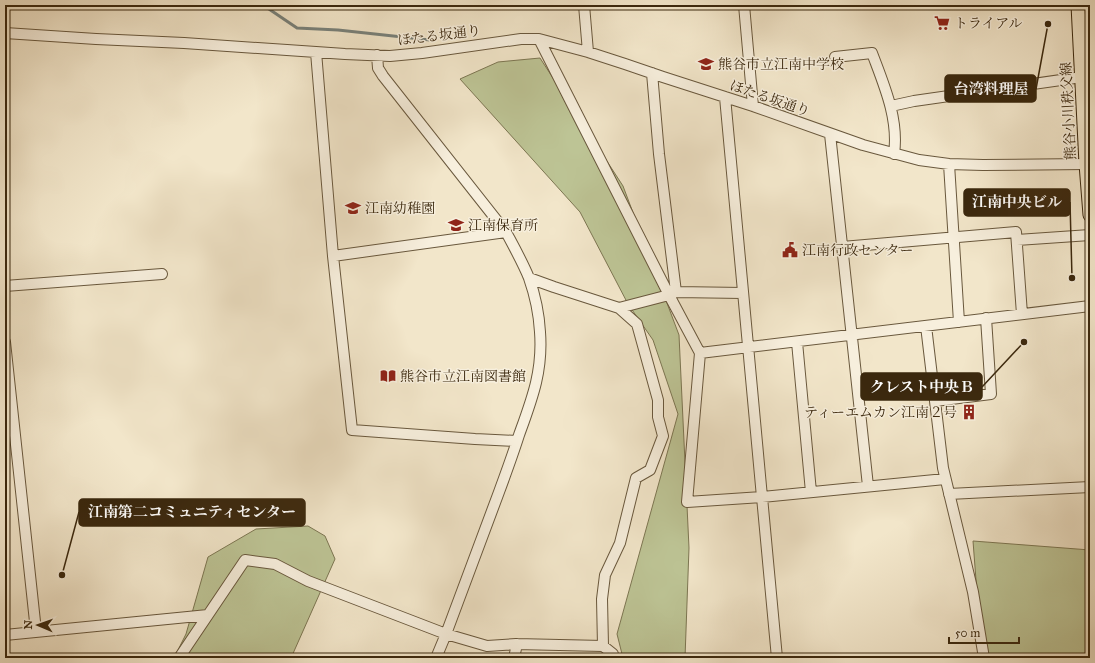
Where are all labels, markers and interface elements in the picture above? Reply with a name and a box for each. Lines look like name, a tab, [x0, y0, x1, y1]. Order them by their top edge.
supermarket icon: トライアル	[933, 14, 951, 32]
place label: トライアル	[954, 15, 1023, 32]
street label: ほたる坂通り	[396, 22, 482, 49]
school or university icon: 熊谷市立江南中学校	[697, 55, 715, 73]
place label: 熊谷市立江南中学校	[718, 56, 844, 73]
street label: 熊谷小川秩父線	[1057, 62, 1080, 160]
callout: 台湾料理屋	[945, 75, 1036, 102]
street label: ほたる坂通り	[727, 77, 812, 120]
text: 台湾料理屋	[953, 80, 1029, 98]
callout: 江南中央ビル	[964, 189, 1070, 216]
text: 江南中央ビル	[972, 193, 1062, 211]
school or university icon: 江南幼稚園	[344, 199, 362, 217]
place label: 江南幼稚園	[365, 200, 435, 217]
school or university icon: 江南保育所	[447, 216, 465, 234]
place label: 江南保育所	[468, 217, 538, 234]
public building icon: 江南行政センター	[781, 241, 799, 259]
place label: 江南行政センター	[802, 242, 913, 259]
library icon: 熊谷市立江南図書館	[379, 367, 397, 385]
place label: 熊谷市立江南図書館	[400, 368, 526, 385]
callout: クレスト中央Ｂ	[861, 373, 982, 400]
text: クレスト中央Ｂ	[870, 378, 974, 396]
building icon: ティーエムカン江南２号	[960, 403, 978, 421]
place label: ティーエムカン江南２号	[804, 404, 957, 421]
callout: 江南第二コミュニティセンター	[79, 499, 305, 526]
text: 江南第二コミュニティセンター	[88, 503, 296, 521]
north arrow	[18, 605, 58, 645]
text: N	[22, 619, 35, 630]
scale bar	[949, 619, 1019, 645]
text: 50 m	[955, 626, 980, 640]

